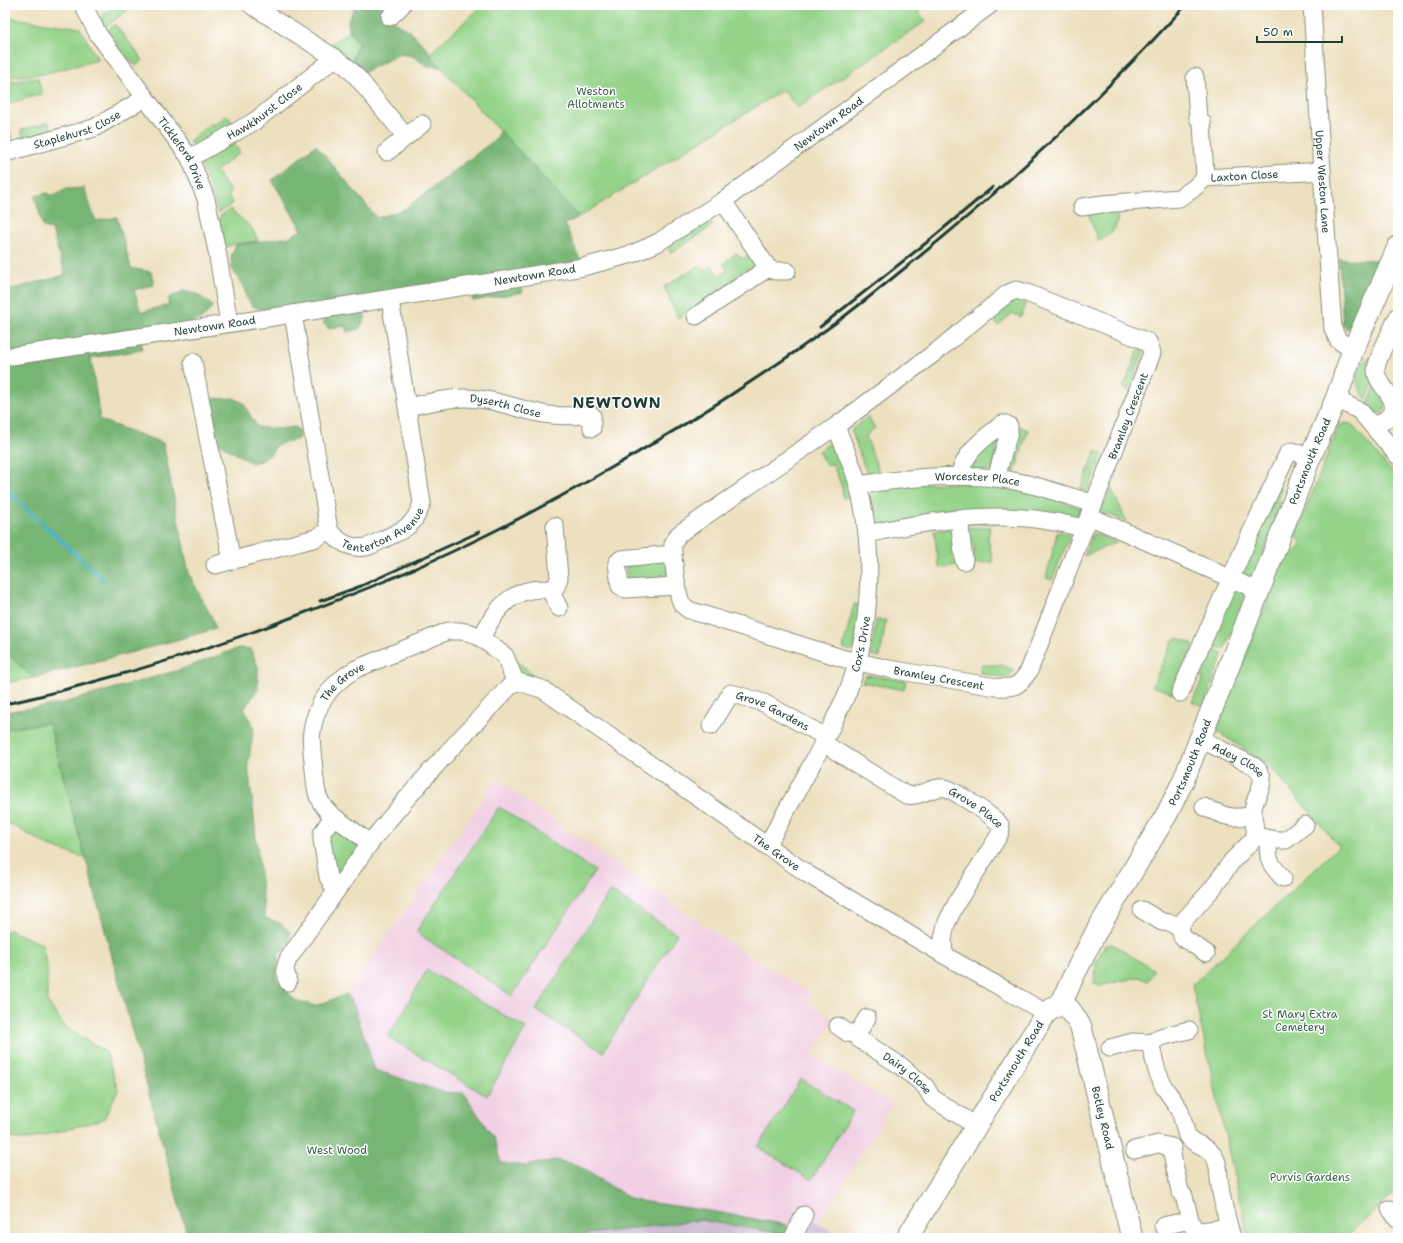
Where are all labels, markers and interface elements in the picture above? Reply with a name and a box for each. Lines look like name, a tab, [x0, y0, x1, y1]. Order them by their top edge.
scale bar	[1257, 18, 1342, 44]
text: 50 m	[1263, 24, 1293, 40]
street label: Hawkhurst Close	[224, 80, 306, 144]
park label: Weston Allotments	[567, 84, 625, 112]
street label: Newtown Road	[791, 94, 866, 154]
street label: Staplehurst Close	[32, 107, 124, 153]
street label: Tickleford Drive	[154, 114, 209, 192]
street label: Upper Weston Lane	[1312, 130, 1333, 234]
street label: Laxton Close	[1210, 167, 1279, 186]
street label: Newtown Road	[493, 261, 577, 289]
street label: Newtown Road	[173, 313, 257, 340]
street label: Bramley Crescent	[1105, 370, 1152, 462]
street label: Dyserth Close	[469, 391, 542, 421]
district label: NEWTOWN	[572, 393, 662, 413]
street label: Portsmouth Road	[1286, 416, 1335, 507]
street label: Worcester Place	[934, 469, 1021, 490]
street label: Tenterton Avenue	[339, 505, 428, 556]
street label: Cox's Drive	[848, 615, 874, 674]
street label: The Grove	[317, 659, 367, 705]
street label: Bramley Crescent	[892, 663, 986, 694]
street label: Grove Gardens	[734, 688, 812, 735]
street label: Portsmouth Road	[1165, 717, 1215, 808]
street label: Adey Close	[1209, 739, 1268, 780]
street label: Grove Place	[946, 784, 1007, 831]
street label: The Grove	[750, 831, 803, 875]
park label: St Mary Extra Cemetery	[1262, 1007, 1338, 1035]
street label: Portsmouth Road	[986, 1018, 1048, 1105]
street label: Dairy Close	[879, 1049, 935, 1097]
street label: Botley Road	[1088, 1085, 1117, 1151]
park label: West Wood	[307, 1143, 367, 1158]
park label: Purvis Gardens	[1270, 1170, 1350, 1185]

